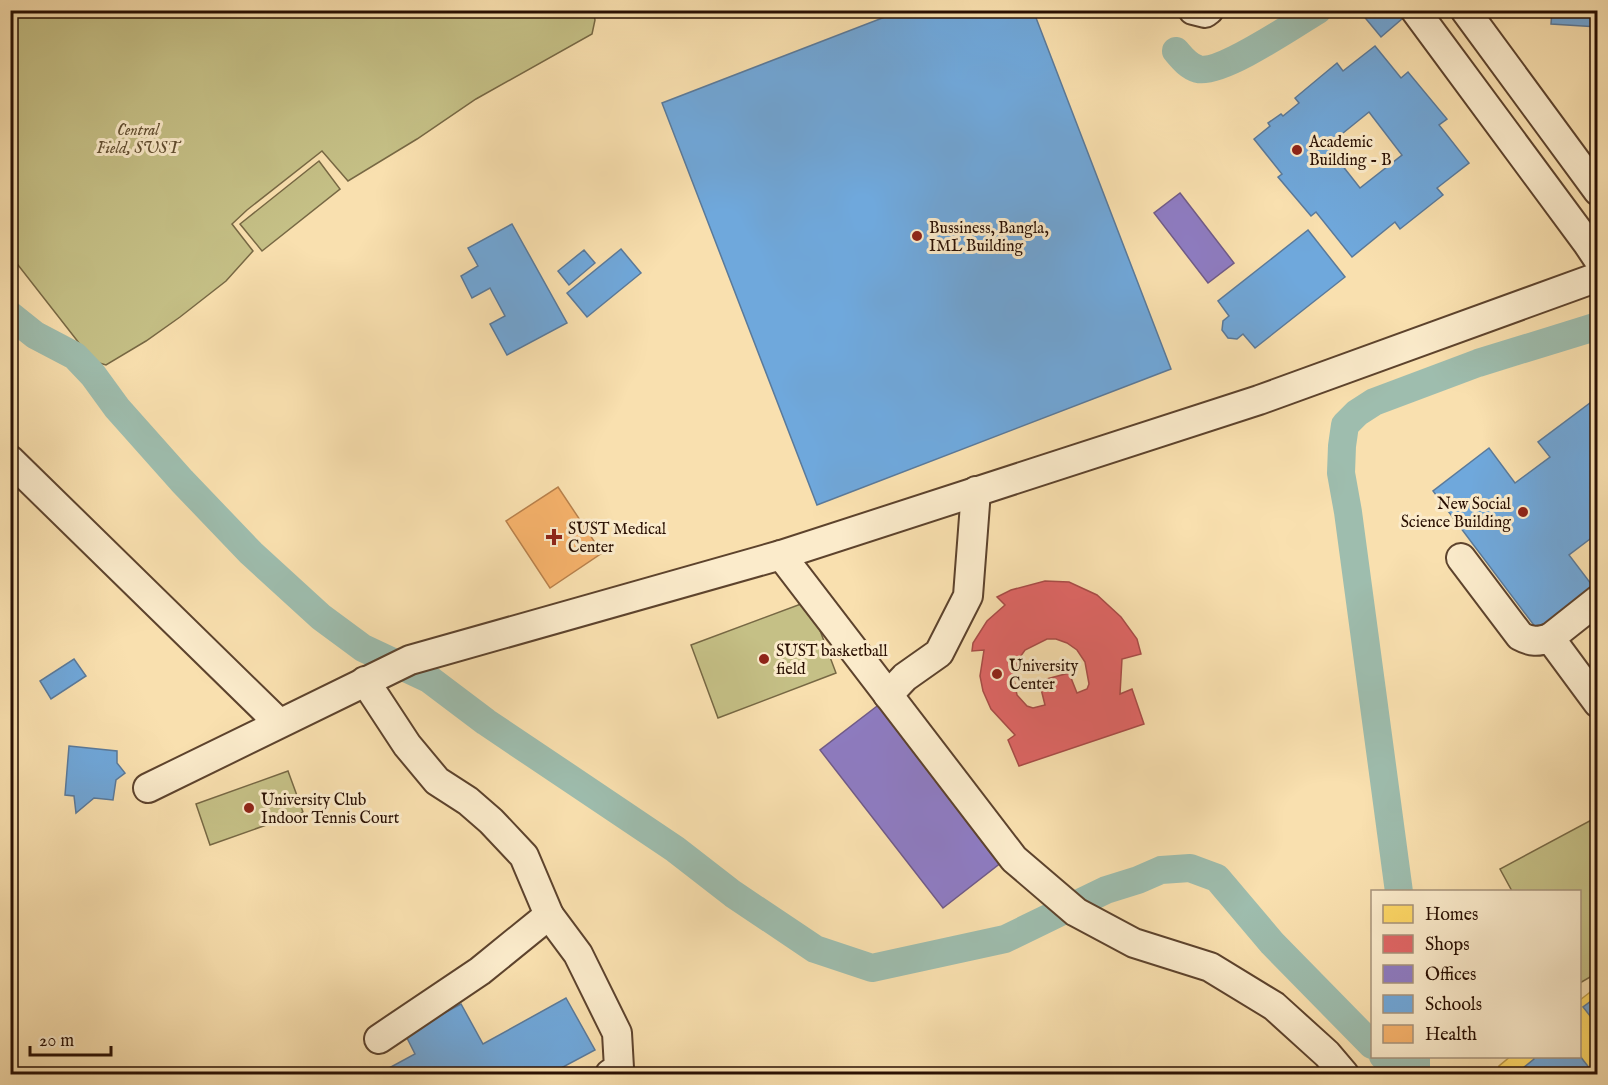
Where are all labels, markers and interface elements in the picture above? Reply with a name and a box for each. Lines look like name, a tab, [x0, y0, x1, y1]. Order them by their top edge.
park label: Central Field, SUST	[97, 121, 182, 159]
place label: Academic Building - B	[1308, 133, 1392, 171]
marker: Academic Building - B	[1290, 143, 1304, 157]
place label: Bussiness, Bangla, IML Building	[929, 219, 1049, 257]
marker: Bussiness, Bangla, IML Building	[910, 229, 924, 243]
place label: New Social Science Building	[1401, 495, 1512, 533]
marker: New Social Science Building	[1516, 505, 1530, 519]
place label: SUST Medical Center	[568, 520, 667, 558]
marker: SUST Medical Center	[545, 528, 563, 546]
place label: SUST basketball field	[776, 642, 888, 680]
marker: SUST basketball field	[757, 652, 771, 666]
place label: University Center	[1009, 657, 1078, 695]
marker: University Center	[990, 667, 1004, 681]
place label: University Club Indoor Tennis Court	[261, 791, 400, 829]
marker: University Club Indoor Tennis Court	[242, 801, 256, 815]
legend	[1371, 890, 1581, 1058]
text: Homes	[1425, 904, 1478, 927]
text: Shops	[1425, 934, 1470, 957]
text: Offices	[1425, 964, 1476, 987]
text: Schools	[1425, 994, 1482, 1017]
scale bar	[30, 1019, 111, 1057]
text: Health	[1425, 1024, 1477, 1047]
text: 20 m	[39, 1030, 74, 1053]

